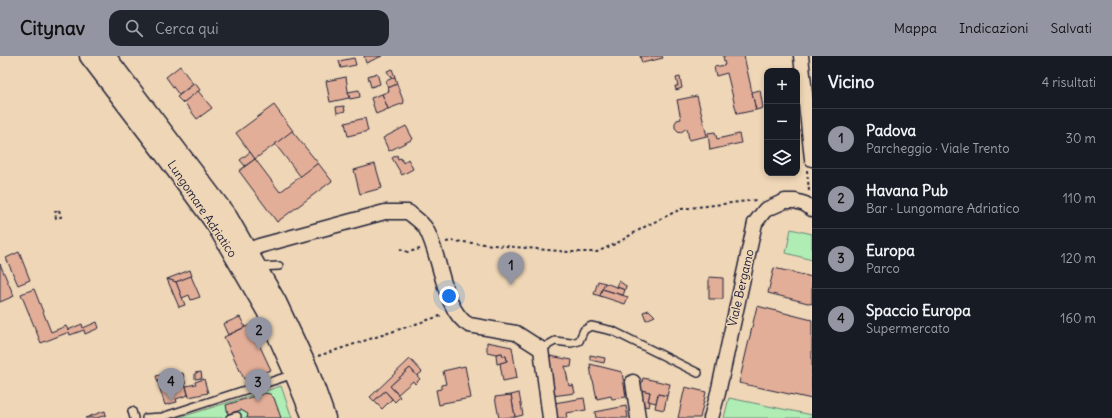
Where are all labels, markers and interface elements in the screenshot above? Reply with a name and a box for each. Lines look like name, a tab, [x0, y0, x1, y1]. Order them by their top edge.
search box	[109, 10, 389, 46]
text: Citynav	[20, 16, 85, 40]
icon: search	[123, 17, 145, 39]
text: Cerca qui	[155, 19, 219, 38]
text: Mappa	[894, 19, 937, 37]
text: Indicazioni	[959, 19, 1029, 37]
text: Salvati	[1051, 19, 1092, 37]
map controls	[764, 68, 800, 176]
button: +	[764, 68, 800, 104]
text: Vicino	[828, 71, 874, 93]
text: 4 risultati	[1042, 74, 1096, 91]
button: −	[764, 104, 800, 140]
text: Padova	[866, 121, 916, 140]
text: 1	[838, 130, 844, 147]
text: 30 m	[1066, 130, 1096, 147]
button: layers	[764, 140, 800, 176]
text: Parcheggio · Viale Trento	[866, 140, 1009, 157]
street label: Lungomare Adriatico	[164, 157, 241, 260]
text: Havana Pub	[866, 181, 948, 200]
text: 2	[837, 190, 845, 207]
text: 110 m	[1063, 190, 1096, 207]
text: Bar · Lungomare Adriatico	[866, 200, 1019, 217]
text: Europa	[866, 241, 915, 260]
street label: Viale Bergamo	[724, 247, 757, 328]
text: 3	[837, 250, 845, 267]
text: 120 m	[1061, 250, 1096, 267]
pin: 1	[498, 252, 524, 285]
text: Parco	[866, 260, 900, 277]
your location	[439, 286, 459, 306]
text: Spaccio Europa	[866, 301, 971, 320]
text: 4	[837, 310, 845, 327]
text: 160 m	[1060, 310, 1096, 327]
pin: 2	[246, 317, 272, 350]
text: Supermercato	[866, 320, 950, 337]
pin: 4	[158, 368, 184, 401]
pin: 3	[245, 369, 271, 402]

